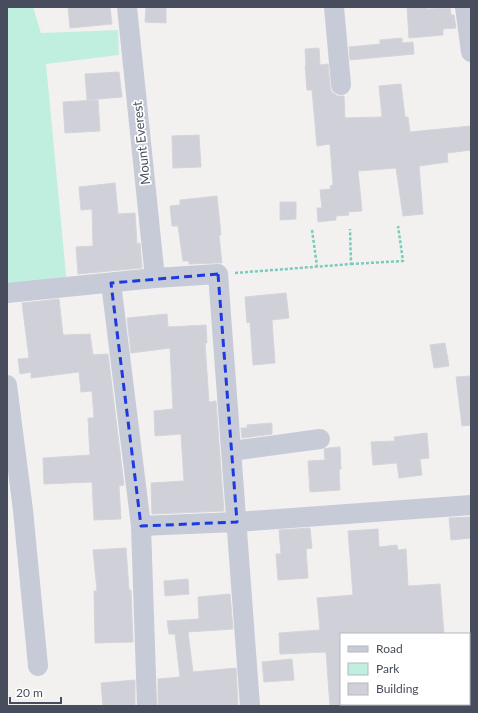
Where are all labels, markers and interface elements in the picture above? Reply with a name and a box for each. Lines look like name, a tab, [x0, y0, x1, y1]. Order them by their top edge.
street label: Mount Everest	[129, 100, 153, 186]
legend	[340, 633, 470, 705]
text: Road	[376, 641, 403, 656]
text: Park	[376, 661, 400, 676]
scale bar	[10, 679, 61, 705]
text: Building	[376, 681, 419, 696]
text: 20 m	[16, 685, 43, 700]

